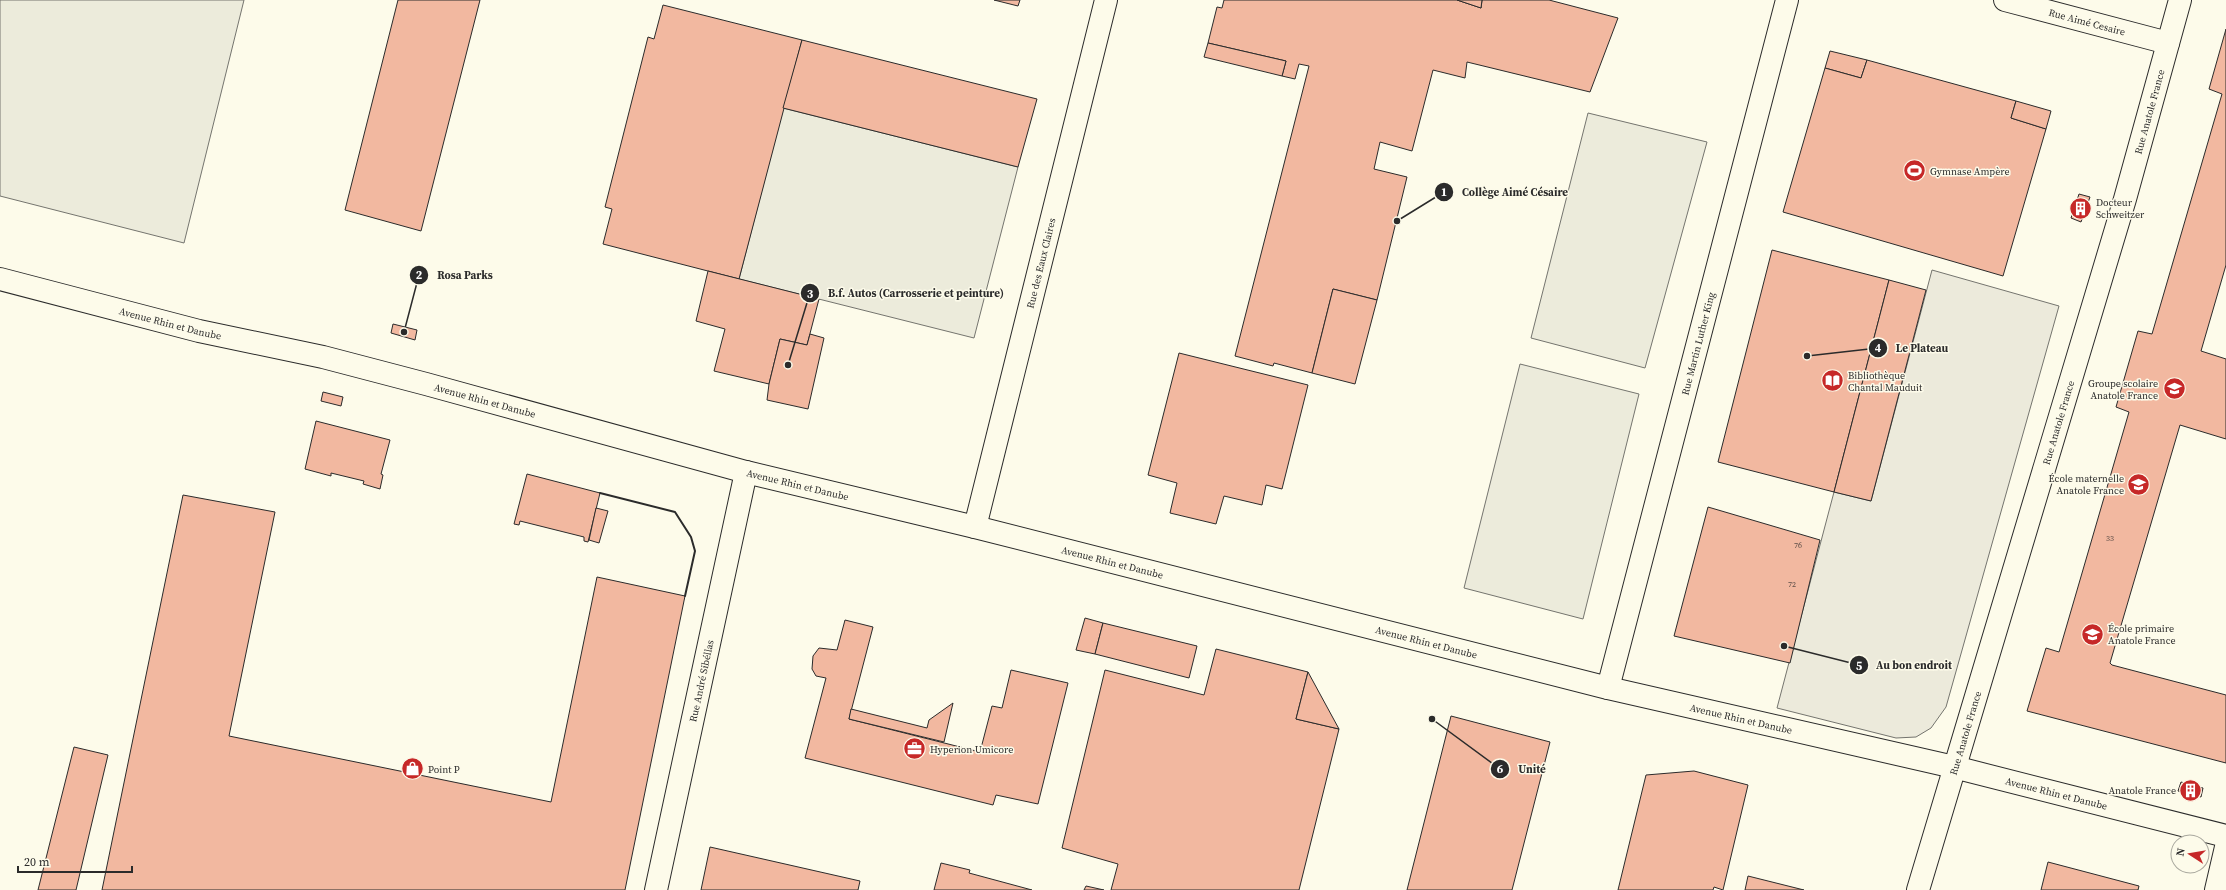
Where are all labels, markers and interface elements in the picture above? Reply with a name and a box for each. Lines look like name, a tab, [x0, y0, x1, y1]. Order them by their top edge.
street label: Rue Aimé Cesaire	[2047, 5, 2127, 38]
street label: Rue Anatole France	[2131, 68, 2167, 155]
sports icon: Gymnase Ampère	[1902, 158, 1928, 184]
place label: Gymnase Ampère	[1930, 165, 2010, 178]
callout: Collège Aimé Césaire	[1434, 181, 1576, 204]
text: 1	[1441, 184, 1447, 200]
text: Collège Aimé Césaire	[1462, 185, 1568, 200]
building icon: Docteur Schweitzer	[2067, 195, 2093, 221]
place label: Docteur Schweitzer	[2096, 196, 2145, 221]
street label: Rue des Eaux Claires	[1023, 217, 1058, 309]
callout: Rosa Parks	[409, 263, 500, 286]
text: 2	[416, 267, 423, 283]
text: Rosa Parks	[437, 268, 493, 283]
callout: B.f. Autos (Carrosserie et peinture)	[800, 282, 1012, 305]
text: 3	[807, 286, 814, 302]
text: B.f. Autos (Carrosserie et peinture)	[828, 286, 1004, 301]
street label: Rue Martin Luther King	[1678, 291, 1717, 396]
street label: Avenue Rhin et Danube	[118, 304, 223, 342]
callout: Le Plateau	[1868, 337, 1957, 360]
text: 4	[1875, 340, 1882, 356]
text: Le Plateau	[1896, 341, 1948, 356]
library icon: Bibliothèque Chantal Mauduit	[1820, 368, 1846, 394]
place label: Bibliothèque Chantal Mauduit	[1848, 369, 1923, 394]
school or university icon: Groupe scolaire Anatole France	[2161, 376, 2187, 402]
place label: Groupe scolaire Anatole France	[2088, 377, 2158, 402]
street label: Rue Anatole France	[2039, 379, 2077, 466]
street label: Avenue Rhin et Danube	[433, 380, 537, 420]
street label: Avenue Rhin et Danube	[745, 466, 850, 503]
school or university icon: École maternelle Anatole France	[2126, 471, 2152, 497]
place label: École maternelle Anatole France	[2048, 472, 2124, 497]
house number: 33	[2106, 533, 2114, 544]
house number: 76	[1794, 540, 1802, 551]
street label: Avenue Rhin et Danube	[1060, 543, 1165, 581]
house number: 72	[1788, 579, 1796, 590]
school or university icon: École primaire Anatole France	[2079, 621, 2105, 647]
place label: École primaire Anatole France	[2108, 622, 2176, 647]
street label: Avenue Rhin et Danube	[1374, 623, 1479, 661]
street label: Rue André Sibéllas	[686, 638, 716, 723]
callout: Au bon endroit	[1849, 654, 1960, 677]
text: 5	[1856, 658, 1863, 674]
text: Au bon endroit	[1876, 658, 1953, 673]
street label: Rue Anatole France	[1946, 689, 1984, 777]
street label: Avenue Rhin et Danube	[1689, 700, 1794, 736]
office icon: Hyperion Umicore	[902, 736, 928, 762]
place label: Hyperion Umicore	[930, 743, 1013, 756]
shop icon: Point P	[400, 756, 426, 782]
callout: Unité	[1490, 758, 1554, 781]
text: 6	[1497, 761, 1504, 777]
text: Unité	[1518, 762, 1546, 777]
place label: Point P	[428, 763, 460, 776]
street label: Avenue Rhin et Danube	[2004, 774, 2109, 812]
building icon: Anatole France	[2178, 777, 2204, 803]
place label: Anatole France	[2108, 784, 2176, 797]
north arrow	[2170, 834, 2210, 874]
text: N	[2173, 847, 2189, 858]
scale bar	[18, 848, 132, 874]
text: 20 m	[24, 854, 50, 870]

